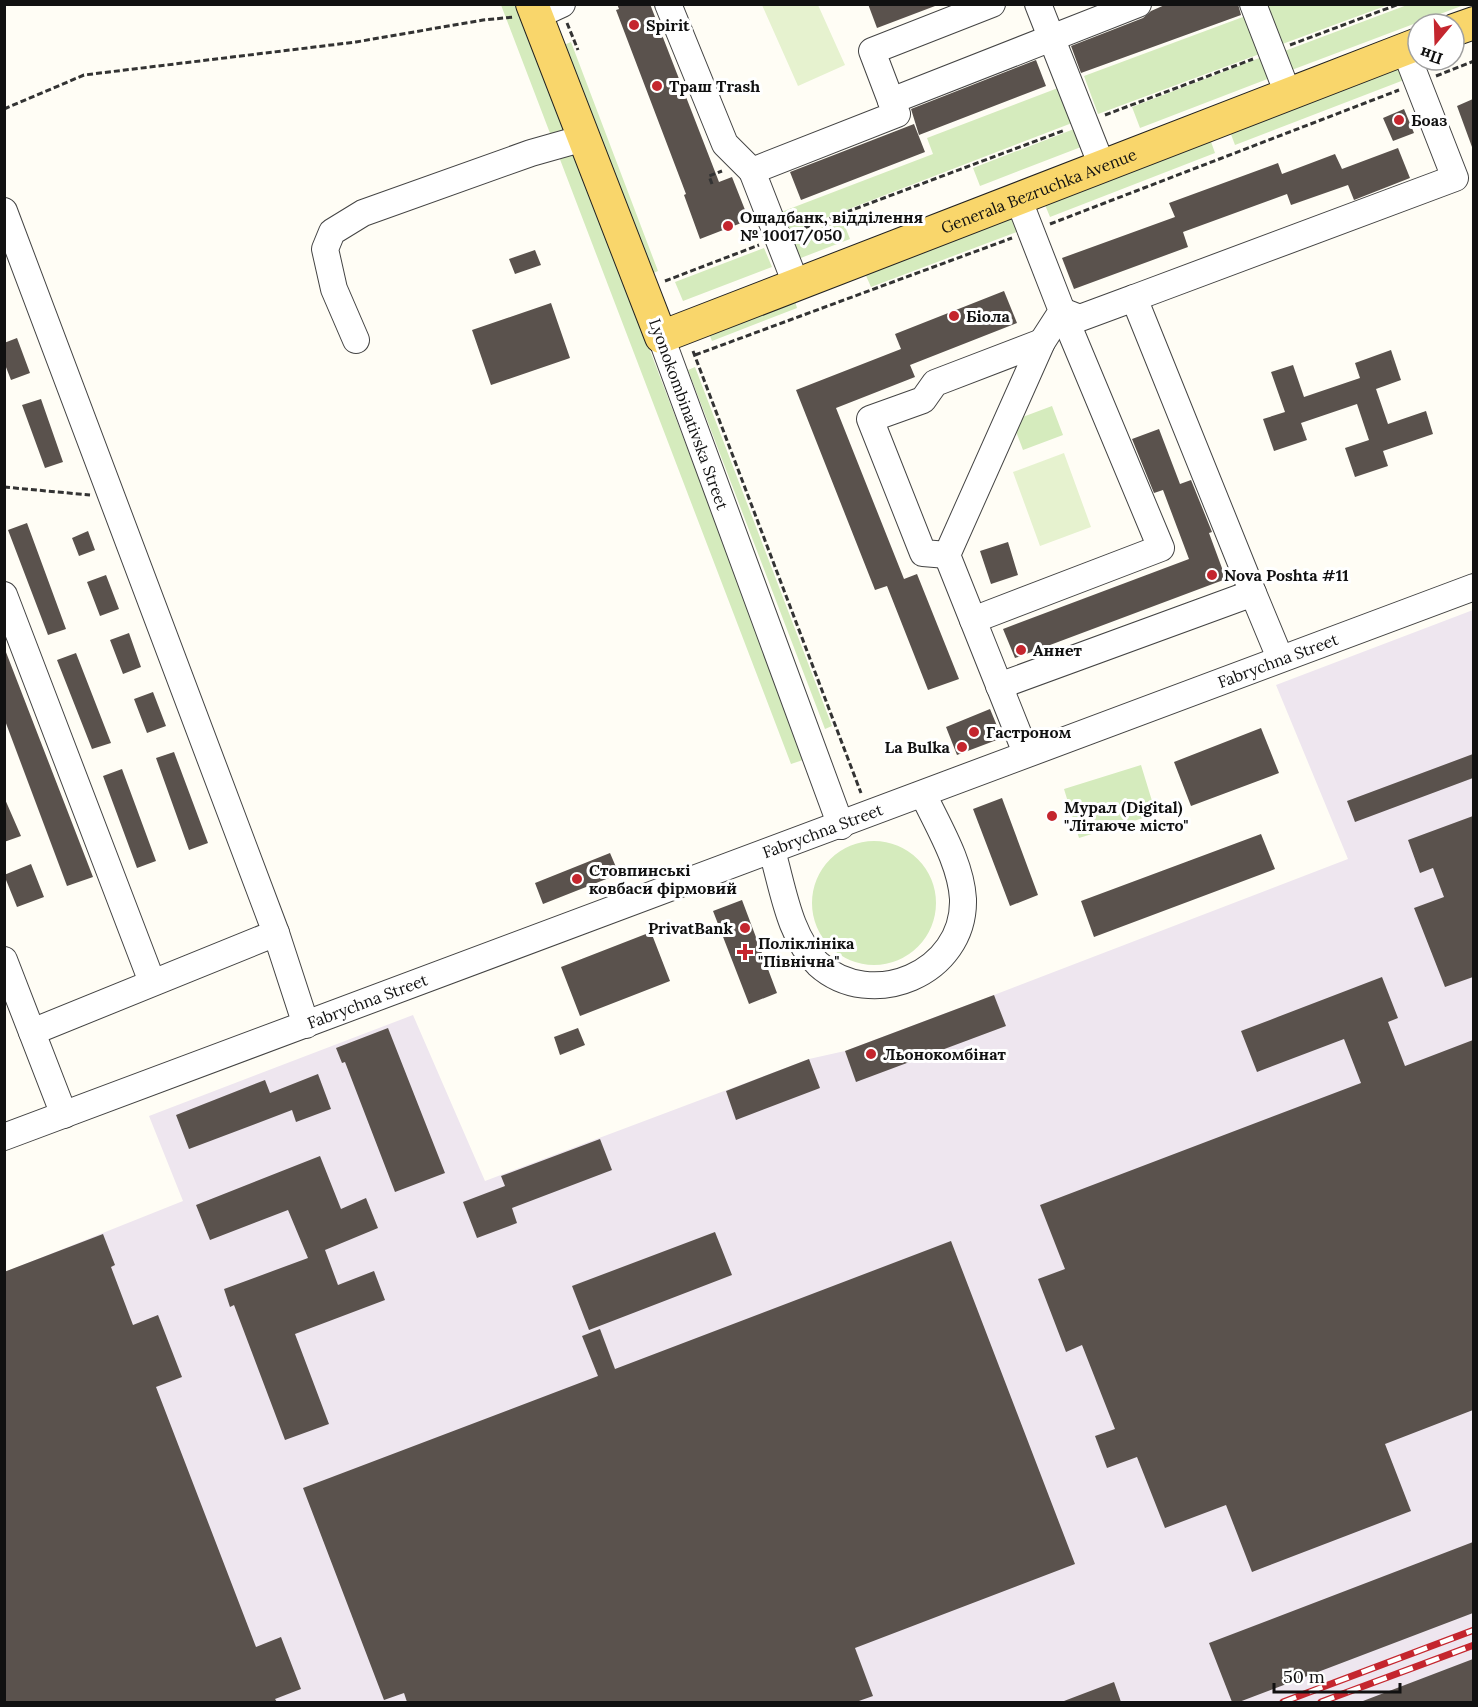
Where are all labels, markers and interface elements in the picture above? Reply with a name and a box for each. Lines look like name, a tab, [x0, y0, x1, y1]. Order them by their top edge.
north arrow	[1406, 12, 1466, 72]
place label: Spirit	[646, 15, 690, 35]
marker: Spirit	[627, 18, 641, 32]
text: Пн	[1417, 43, 1445, 69]
place label: Траш Trash	[669, 76, 760, 96]
marker: Траш Trash	[650, 79, 664, 93]
place label: Боаз	[1411, 110, 1447, 130]
marker: Боаз	[1392, 113, 1406, 127]
street label: Generala Bezruchka Avenue	[938, 144, 1139, 238]
place label: Ощадбанк, відділення № 10017/050	[740, 207, 923, 246]
marker: Ощадбанк, відділення № 10017/050	[721, 219, 735, 233]
place label: Біола	[966, 306, 1011, 326]
marker: Біола	[947, 309, 961, 323]
street label: Lyonokombinativska Street	[645, 316, 733, 513]
place label: Nova Poshta #11	[1224, 565, 1349, 585]
marker: Nova Poshta #11	[1205, 568, 1219, 582]
street label: Fabrychna Street	[1215, 629, 1341, 692]
place label: Аннет	[1033, 640, 1083, 660]
marker: Аннет	[1014, 643, 1028, 657]
place label: Гастроном	[986, 722, 1072, 742]
marker: Гастроном	[967, 725, 981, 739]
place label: La Bulka	[885, 737, 951, 757]
marker: La Bulka	[955, 740, 969, 754]
place label: Мурал (Digital) "Літаюче місто"	[1064, 797, 1188, 835]
street label: Fabrychna Street	[760, 799, 886, 862]
marker: Мурал (Digital) "Літаюче місто"	[1045, 809, 1059, 823]
place label: Стовпинські ковбаси фірмовий	[589, 860, 737, 898]
marker: Стовпинські ковбаси фірмовий	[570, 872, 584, 886]
place label: PrivatBank	[648, 918, 733, 938]
marker: PrivatBank	[738, 921, 752, 935]
place label: Поліклініка "Північна"	[758, 933, 855, 971]
marker: Поліклініка "Північна"	[736, 943, 754, 961]
street label: Fabrychna Street	[304, 969, 431, 1033]
place label: Льонокомбінат	[883, 1044, 1007, 1064]
marker: Льонокомбінат	[864, 1047, 878, 1061]
scale bar	[1274, 1656, 1400, 1694]
text: 50 m	[1283, 1665, 1325, 1688]

